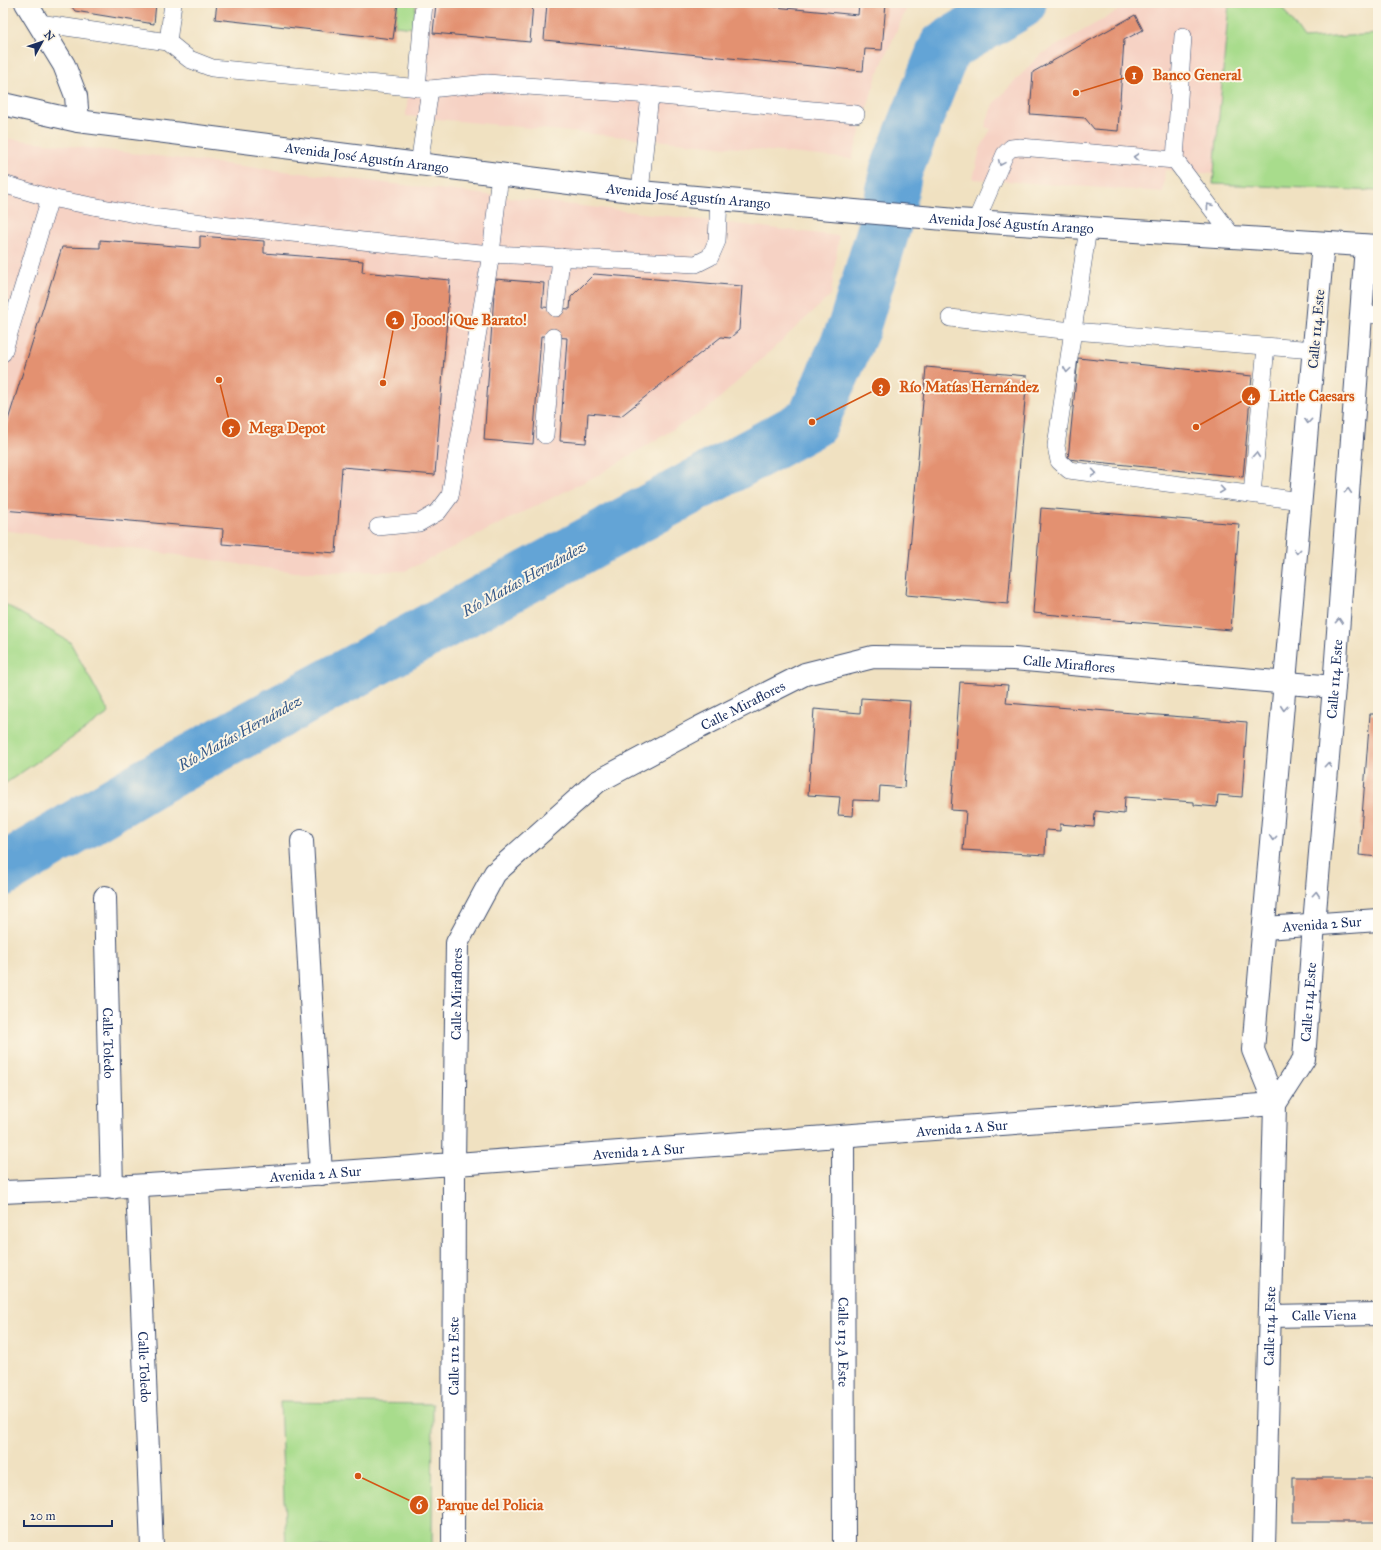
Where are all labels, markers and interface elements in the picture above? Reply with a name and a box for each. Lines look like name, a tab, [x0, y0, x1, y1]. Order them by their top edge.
north arrow	[22, 22, 62, 62]
text: N	[41, 28, 58, 44]
callout: Banco General	[1124, 62, 1249, 89]
text: Banco General	[1152, 66, 1243, 84]
text: 1	[1132, 68, 1137, 82]
street label: Avenida José Agustín Arango	[283, 139, 450, 177]
one-way arrow	[1133, 152, 1139, 161]
one-way arrow	[998, 159, 1006, 166]
street label: Avenida José Agustín Arango	[604, 180, 771, 213]
one-way arrow	[1207, 203, 1214, 210]
street label: Avenida José Agustín Arango	[927, 210, 1094, 237]
street label: Calle 114 Este	[1305, 288, 1328, 369]
callout: Jooo! ¡Que Barato!	[385, 306, 535, 333]
text: Jooo! ¡Que Barato!	[411, 311, 527, 330]
text: 2	[392, 313, 399, 327]
one-way arrow	[1063, 367, 1072, 373]
callout: Río Matías Hernández	[871, 373, 1047, 400]
text: Río Matías Hernández	[899, 378, 1039, 396]
text: 3	[879, 380, 884, 395]
callout: Little Caesars	[1241, 382, 1362, 409]
text: Little Caesars	[1270, 387, 1355, 405]
text: 4	[1248, 389, 1256, 404]
callout: Mega Depot	[221, 414, 333, 441]
one-way arrow	[1304, 418, 1313, 424]
text: Mega Depot	[249, 419, 326, 438]
text: 5	[228, 421, 234, 435]
one-way arrow	[1251, 452, 1260, 458]
one-way arrow	[1090, 468, 1097, 477]
one-way arrow	[1219, 485, 1225, 494]
one-way arrow	[1344, 488, 1353, 494]
water label: Río Matías Hernández	[458, 537, 589, 621]
one-way arrow	[1293, 548, 1302, 554]
one-way arrow	[1334, 618, 1343, 624]
street label: Calle 114 Este	[1323, 639, 1346, 720]
street label: Calle Miraflores	[1022, 652, 1116, 677]
street label: Calle Miraflores	[698, 677, 788, 734]
water label: Río Matías Hernández	[174, 691, 305, 775]
one-way arrow	[1279, 705, 1288, 711]
one-way arrow	[1323, 761, 1332, 768]
one-way arrow	[1268, 835, 1277, 841]
one-way arrow	[1312, 891, 1321, 897]
street label: Avenida 2 Sur	[1281, 913, 1363, 936]
street label: Calle Miraflores	[448, 948, 466, 1040]
street label: Calle 114 Este	[1297, 962, 1320, 1042]
street label: Calle Toledo	[99, 1007, 117, 1079]
street label: Avenida 2 A Sur	[914, 1117, 1009, 1140]
street label: Avenida 2 A Sur	[591, 1140, 686, 1163]
street label: Avenida 2 A Sur	[268, 1163, 363, 1186]
street label: Calle 114 Este	[1260, 1286, 1279, 1366]
street label: Calle 113 A Este	[834, 1297, 852, 1387]
street label: Calle Viena	[1291, 1306, 1357, 1325]
street label: Calle 112 Este	[445, 1316, 463, 1395]
street label: Calle Toledo	[134, 1331, 154, 1403]
callout: Parque del Policia	[409, 1491, 552, 1518]
text: Parque del Policia	[437, 1496, 544, 1515]
text: 6	[416, 1498, 423, 1512]
scale bar	[24, 1502, 112, 1528]
text: 20 m	[30, 1509, 56, 1523]

